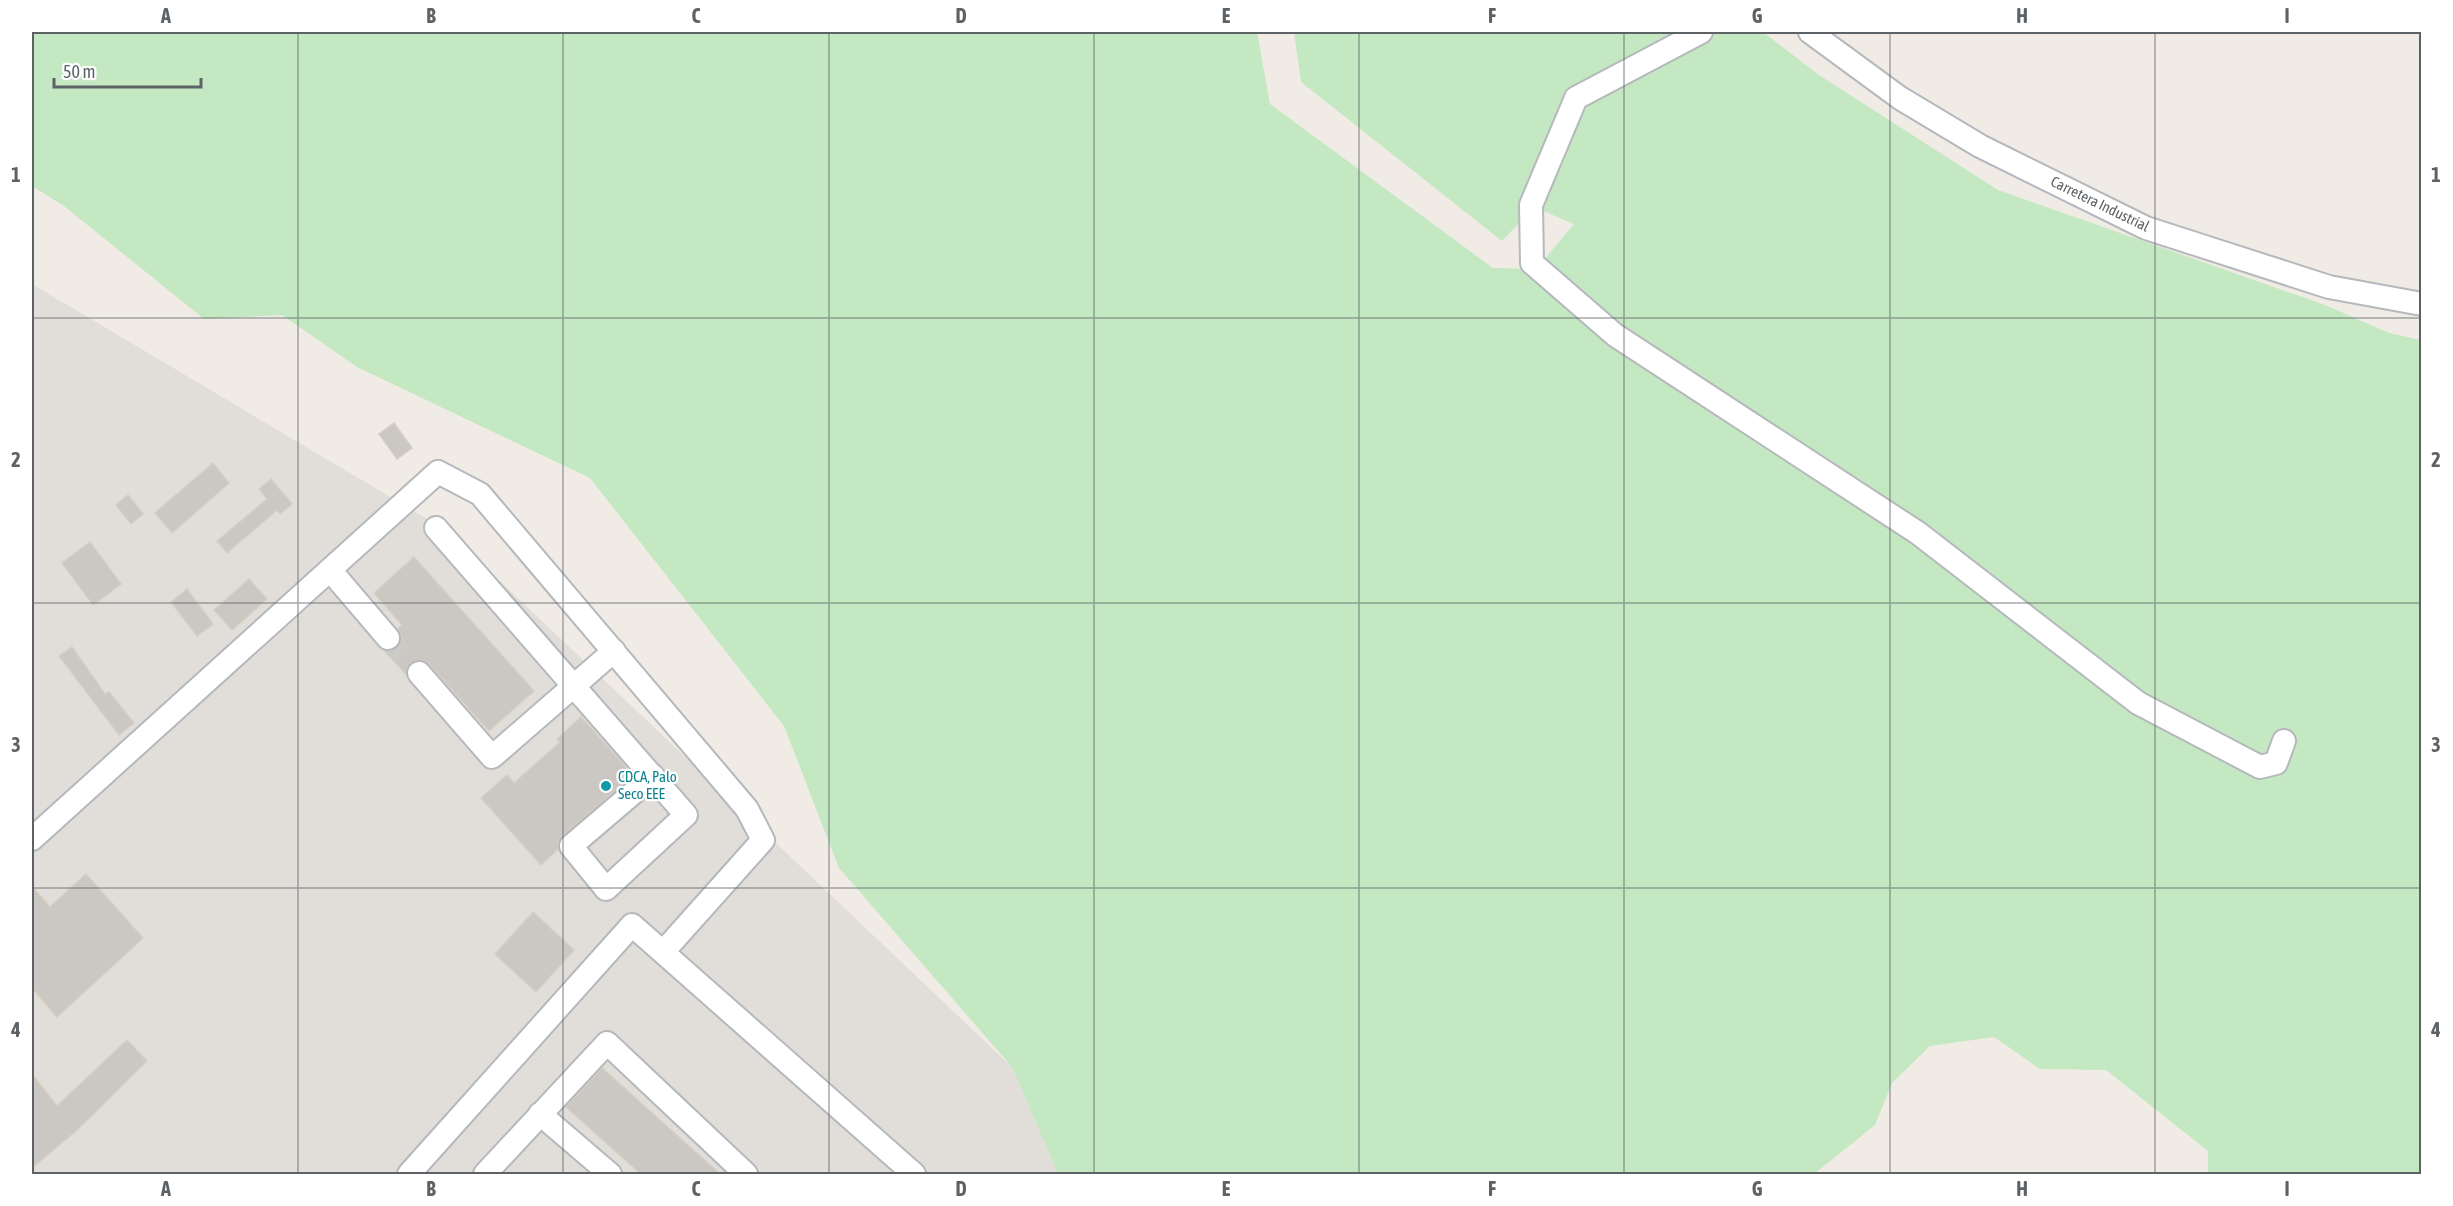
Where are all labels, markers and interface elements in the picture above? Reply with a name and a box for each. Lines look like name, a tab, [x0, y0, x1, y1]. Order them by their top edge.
text: A	[160, 4, 171, 27]
text: B	[426, 4, 436, 27]
text: C	[692, 4, 701, 27]
text: D	[955, 4, 967, 27]
text: E	[1222, 4, 1231, 27]
text: F	[1488, 4, 1496, 27]
text: G	[1752, 4, 1763, 27]
text: H	[2016, 4, 2028, 27]
text: I	[2284, 4, 2290, 27]
scale bar	[54, 51, 201, 89]
text: 50 m	[63, 61, 95, 82]
text: 1	[11, 163, 21, 186]
text: 1	[2431, 163, 2441, 186]
street label: Carretera Industrial	[2048, 172, 2152, 235]
text: 2	[11, 448, 21, 471]
text: 2	[2431, 448, 2441, 471]
text: 3	[11, 733, 21, 756]
text: 3	[2431, 733, 2441, 756]
place label: CDCA, Palo Seco EEE	[618, 768, 677, 802]
marker: CDCA, Palo Seco EEE	[599, 779, 613, 793]
text: 4	[10, 1018, 21, 1041]
text: 4	[2430, 1018, 2441, 1041]
text: A	[160, 1177, 171, 1200]
text: B	[426, 1177, 436, 1200]
text: C	[692, 1177, 701, 1200]
text: D	[955, 1177, 967, 1200]
text: E	[1222, 1177, 1231, 1200]
text: F	[1488, 1177, 1496, 1200]
text: G	[1752, 1177, 1763, 1200]
text: H	[2016, 1177, 2028, 1200]
text: I	[2284, 1177, 2290, 1200]

